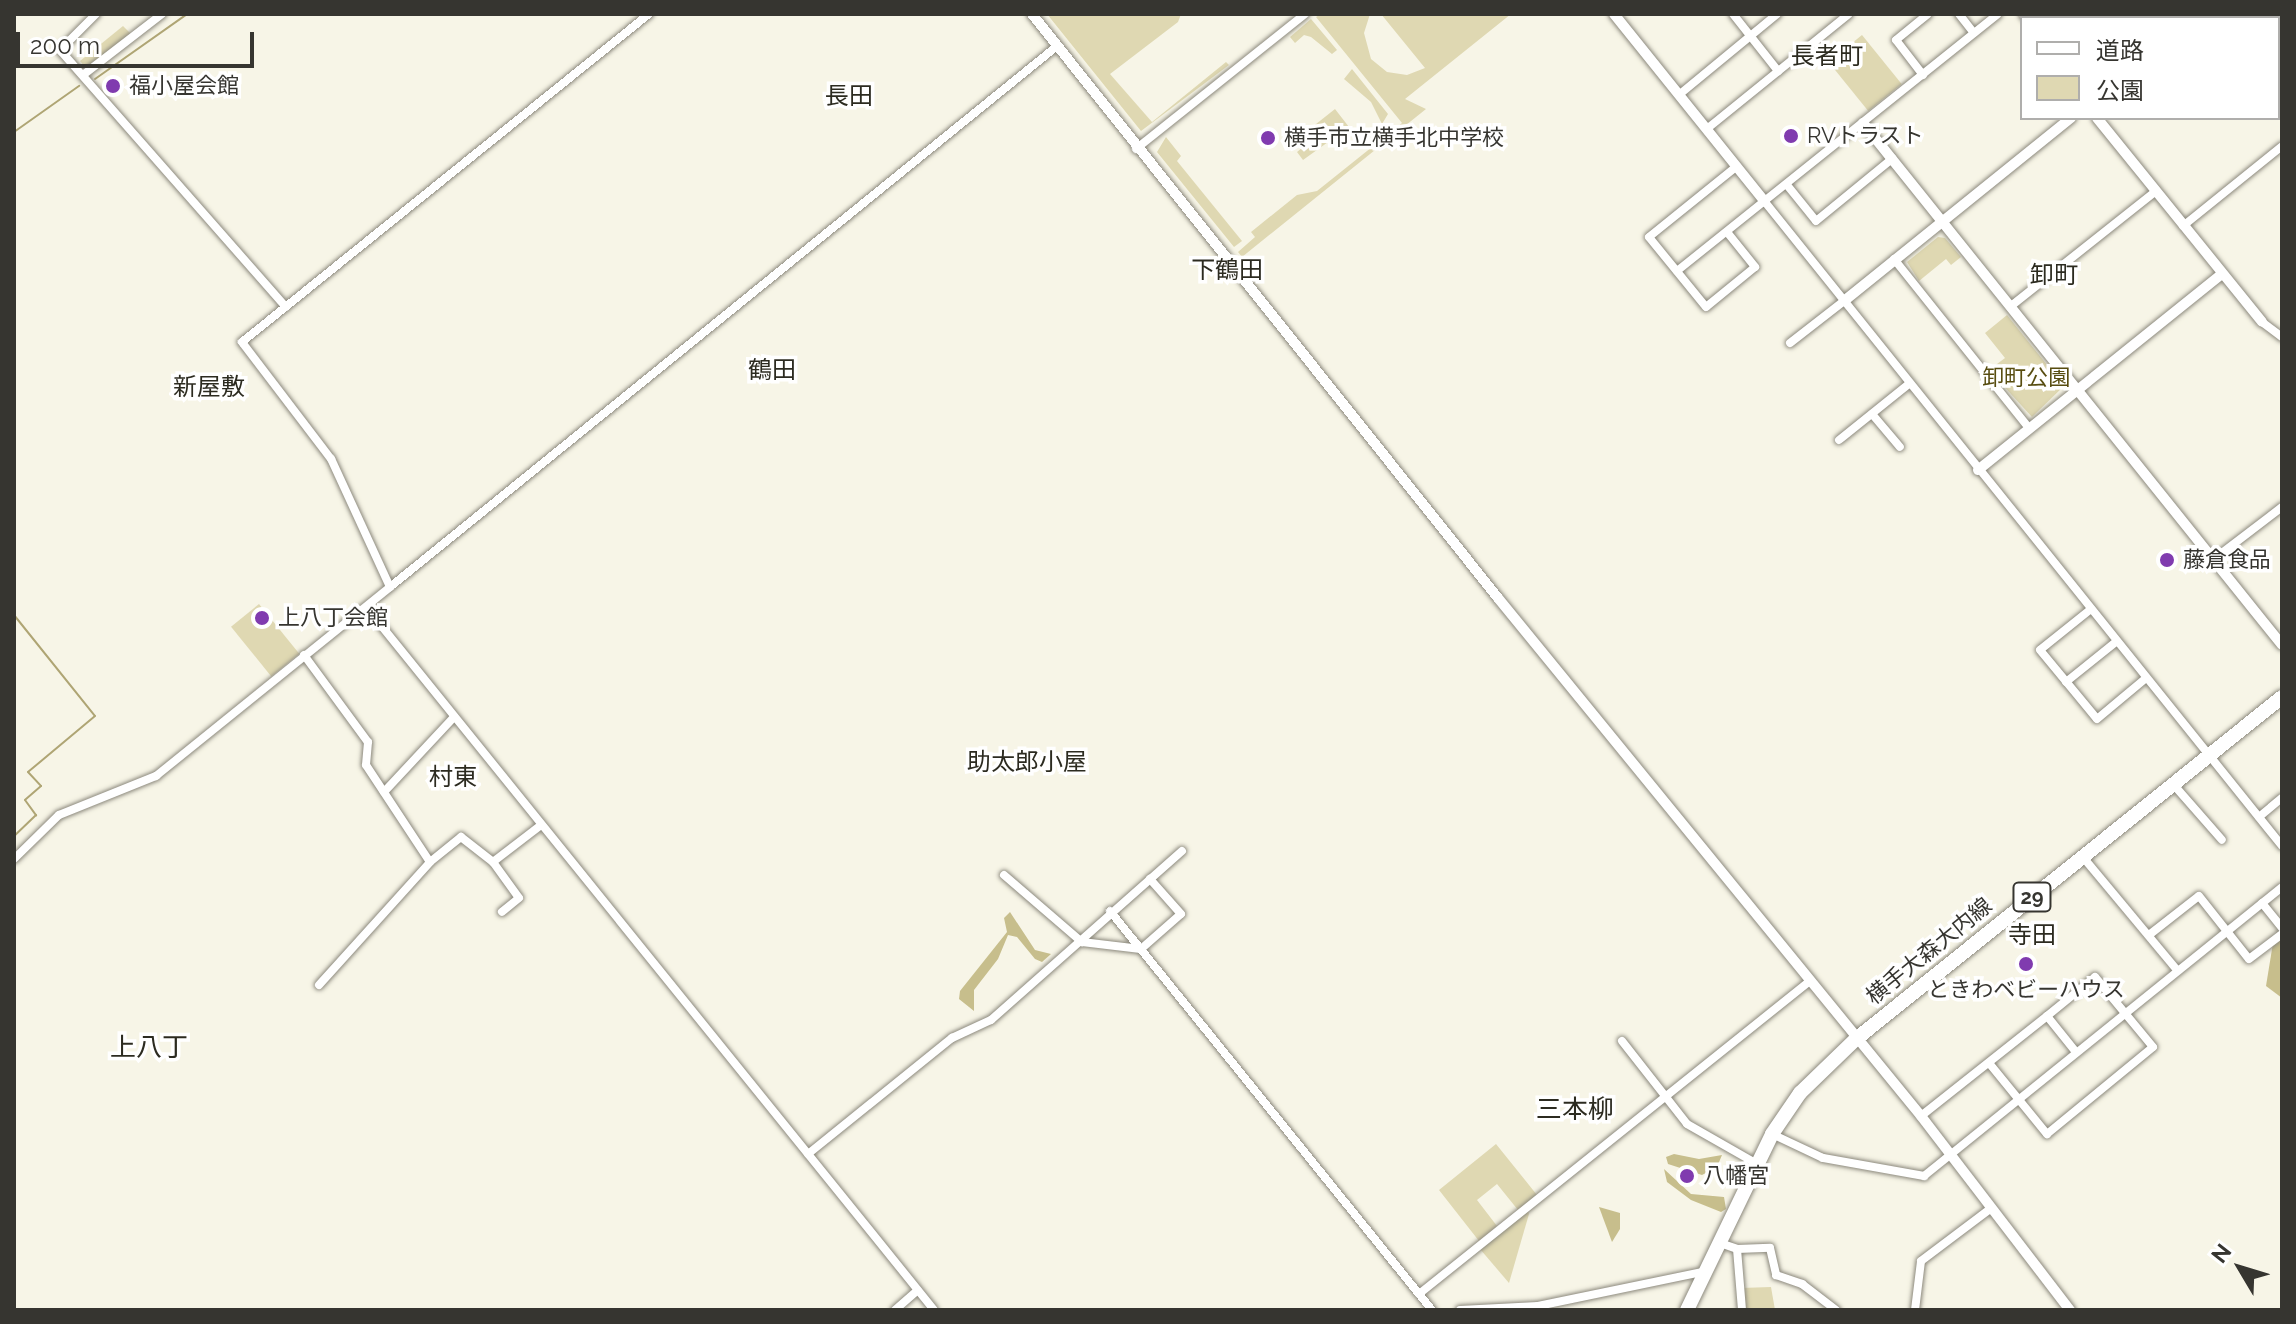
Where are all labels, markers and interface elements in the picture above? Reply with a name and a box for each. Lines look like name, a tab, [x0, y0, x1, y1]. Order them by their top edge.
scale bar	[20, 16, 258, 66]
legend	[2020, 16, 2280, 120]
text: 200 m	[30, 31, 100, 60]
text: 道路	[2096, 36, 2144, 65]
district label: 長者町	[1791, 42, 1863, 70]
place label: 福小屋会館	[129, 73, 239, 99]
text: 公園	[2096, 76, 2144, 105]
marker: 福小屋会館	[104, 77, 122, 95]
district label: 長田	[825, 82, 873, 110]
place label: RVトラスト	[1807, 123, 1924, 149]
place label: 横手市立横手北中学校	[1284, 125, 1504, 151]
marker: RVトラスト	[1782, 127, 1800, 145]
marker: 横手市立横手北中学校	[1259, 129, 1277, 147]
district label: 下鶴田	[1191, 256, 1263, 284]
district label: 卸町	[2030, 261, 2078, 289]
district label: 鶴田	[748, 356, 796, 384]
park label: 卸町公園	[1982, 365, 2070, 391]
district label: 新屋敷	[173, 373, 245, 401]
place label: 藤倉食品	[2183, 547, 2271, 573]
marker: 藤倉食品	[2158, 551, 2176, 569]
place label: 上八丁会館	[278, 605, 388, 631]
marker: 上八丁会館	[253, 609, 271, 627]
district label: 助太郎小屋	[967, 748, 1087, 776]
district label: 村東	[429, 763, 477, 791]
road number: 29	[2012, 881, 2052, 913]
street label: 横手大森大内線	[1861, 892, 1997, 1010]
district label: 寺田	[2008, 921, 2056, 949]
marker: ときわベビーハウス	[2017, 955, 2035, 973]
place label: ときわベビーハウス	[1927, 977, 2125, 1003]
district label: 上八丁	[110, 1032, 188, 1064]
district label: 三本柳	[1536, 1094, 1614, 1126]
place label: 八幡宮	[1703, 1163, 1769, 1189]
marker: 八幡宮	[1678, 1167, 1696, 1185]
north arrow	[2200, 1228, 2280, 1308]
text: N	[2206, 1239, 2236, 1268]

